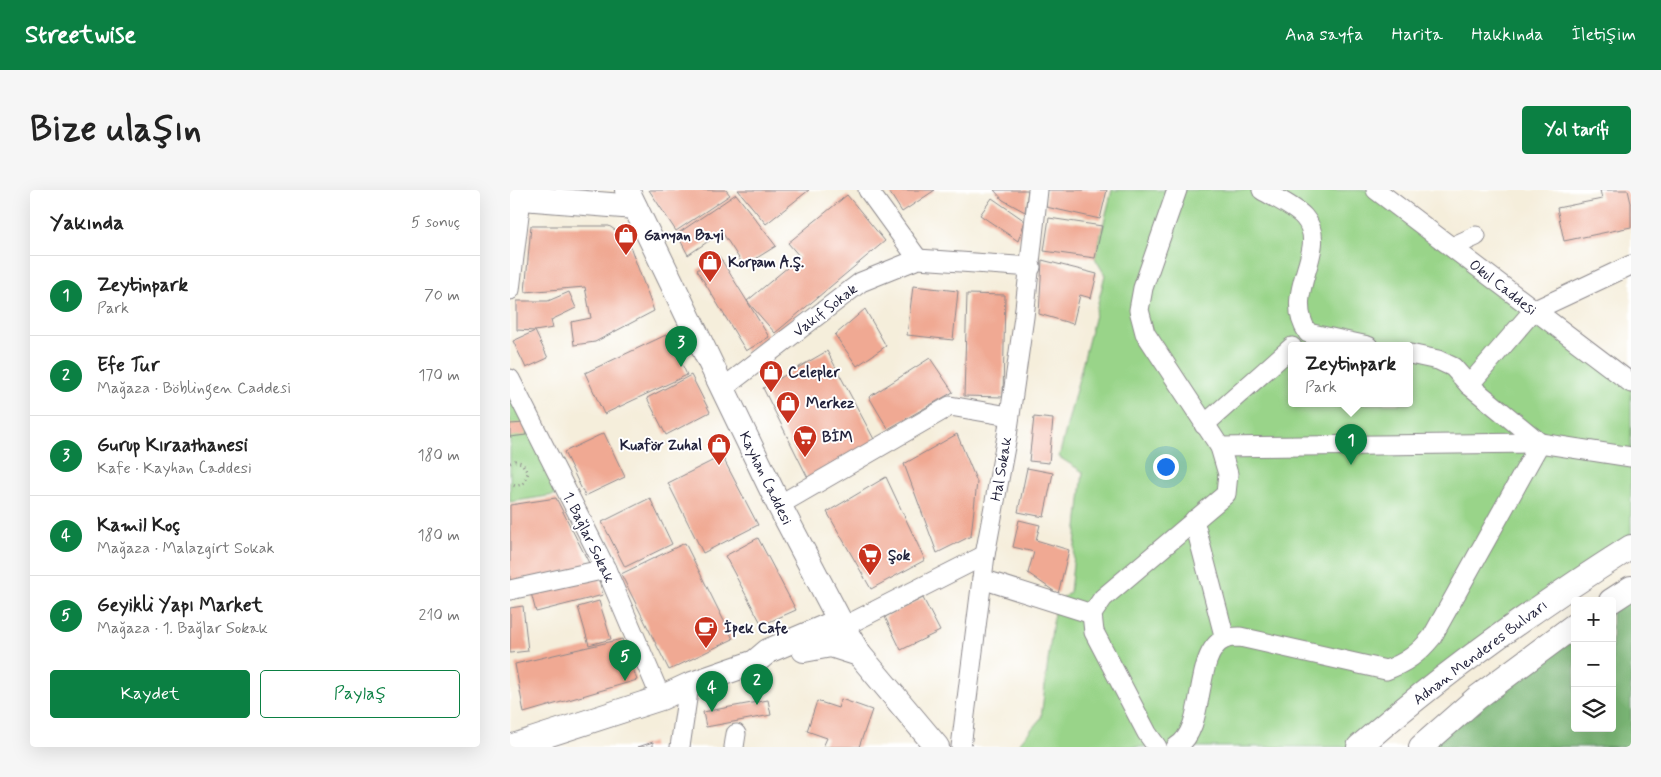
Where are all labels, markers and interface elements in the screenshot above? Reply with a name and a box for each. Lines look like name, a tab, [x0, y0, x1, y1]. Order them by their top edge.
text: Streetwise	[25, 20, 136, 51]
text: Ana sayfa	[1285, 23, 1364, 47]
text: Harita	[1392, 23, 1443, 47]
text: Hakkında	[1471, 23, 1544, 47]
text: İletişim	[1572, 23, 1636, 47]
button: Yol tarifi	[1522, 106, 1631, 154]
text: Bize ulaşın	[30, 107, 201, 153]
text: Yakında	[50, 209, 124, 237]
text: 5 sonuç	[411, 212, 460, 233]
shop icon: Ganyan Bayi	[613, 222, 639, 256]
place label: Ganyan Bayi	[644, 226, 724, 246]
shop icon: Korpam A.Ş.	[697, 249, 723, 283]
place label: Korpam A.Ş.	[728, 253, 804, 273]
street label: Okul Caddesi	[1465, 255, 1540, 320]
text: Zeytinpark	[97, 273, 188, 298]
street label: Vakıf Sokak	[789, 279, 862, 342]
text: 1	[62, 285, 70, 306]
text: 70 m	[424, 285, 460, 306]
text: Park	[97, 298, 129, 319]
pin: 3	[665, 326, 697, 367]
popup	[1288, 342, 1413, 407]
text: Zeytinpark	[1305, 352, 1396, 377]
text: Efe Tur	[97, 353, 160, 378]
shop icon: Celepler	[758, 359, 784, 393]
place label: Celepler	[788, 363, 840, 383]
text: 2	[62, 365, 70, 386]
text: 170 m	[418, 365, 460, 386]
text: Park	[1305, 377, 1337, 398]
text: Mağaza · Böblingen Caddesi	[97, 378, 291, 399]
shop icon: Merkez	[775, 390, 801, 424]
place label: Merkez	[806, 394, 855, 414]
supermarket icon: BİM	[792, 424, 818, 458]
pin: 1	[1335, 424, 1367, 465]
street label: Kayhan Caddesi	[734, 428, 796, 529]
place label: BİM	[822, 428, 853, 448]
shop icon: Kuaför Zuhal	[706, 432, 732, 466]
text: Gurup Kıraathanesi	[97, 433, 248, 458]
street label: Hal Sokak	[987, 435, 1018, 503]
place label: Kuaför Zuhal	[620, 436, 702, 456]
text: 3	[62, 445, 70, 466]
text: 180 m	[417, 445, 460, 466]
your location	[1153, 454, 1179, 480]
text: Kafe · Kayhan Caddesi	[97, 458, 252, 479]
street label: 1. Bağlar Sokak	[557, 489, 619, 587]
text: Kamil Koç	[97, 513, 180, 538]
text: 4	[61, 525, 71, 546]
text: 180 m	[417, 525, 460, 546]
text: Mağaza · Malazgirt Sokak	[97, 538, 275, 559]
supermarket icon: Şok	[857, 542, 883, 576]
place label: Şok	[888, 546, 911, 566]
text: Geyikli Yapı Market	[97, 593, 263, 618]
street label: Adnan Menderes Bulvarı	[1409, 596, 1552, 710]
map controls	[1571, 597, 1616, 732]
button: +	[1571, 597, 1616, 642]
text: 5	[61, 605, 71, 626]
text: 210 m	[419, 605, 460, 626]
cafe icon: İpek Cafe	[693, 615, 719, 649]
text: Mağaza · 1. Bağlar Sokak	[97, 618, 268, 639]
place label: İpek Cafe	[724, 619, 788, 639]
pin: 5	[609, 640, 641, 681]
button: −	[1571, 642, 1616, 687]
pin: 2	[741, 664, 773, 705]
button: Kaydet	[50, 670, 250, 718]
button: Paylaş	[260, 670, 460, 718]
pin: 4	[696, 671, 728, 712]
button: layers	[1571, 687, 1616, 732]

